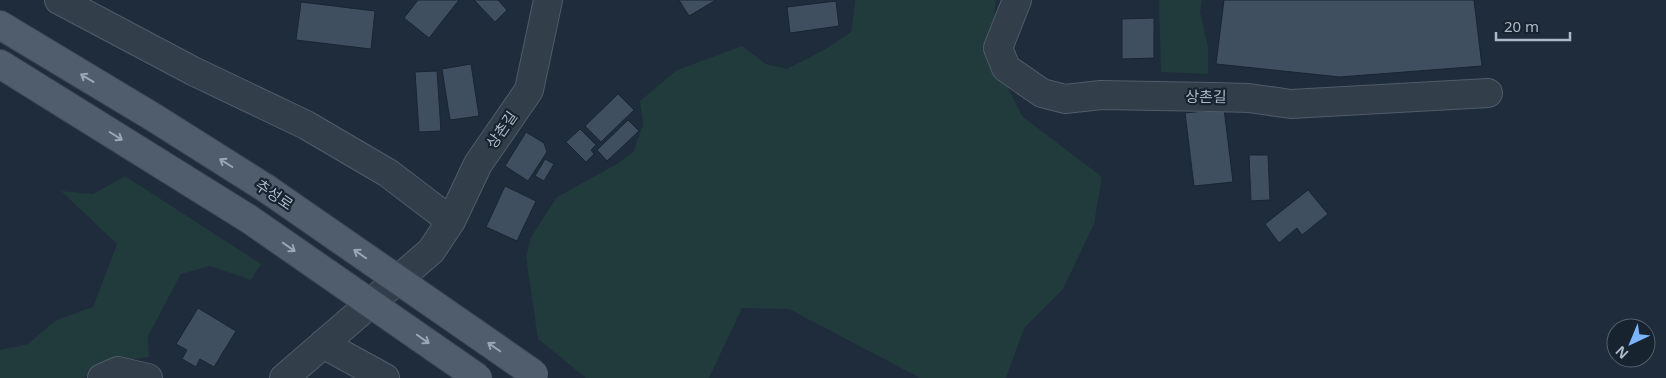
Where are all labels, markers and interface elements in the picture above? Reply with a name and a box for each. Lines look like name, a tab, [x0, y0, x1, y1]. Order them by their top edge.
scale bar	[1496, 10, 1570, 42]
text: 20 m	[1504, 16, 1539, 36]
one-way arrow	[81, 72, 95, 82]
street label: 상촌길	[1185, 86, 1227, 106]
street label: 상촌길	[481, 107, 521, 152]
one-way arrow	[108, 131, 122, 141]
one-way arrow	[219, 158, 233, 168]
street label: 추성로	[252, 174, 297, 214]
one-way arrow	[282, 242, 296, 252]
one-way arrow	[353, 249, 367, 259]
north arrow	[1606, 318, 1656, 368]
one-way arrow	[415, 334, 429, 344]
one-way arrow	[487, 342, 501, 352]
text: N	[1611, 342, 1632, 364]

